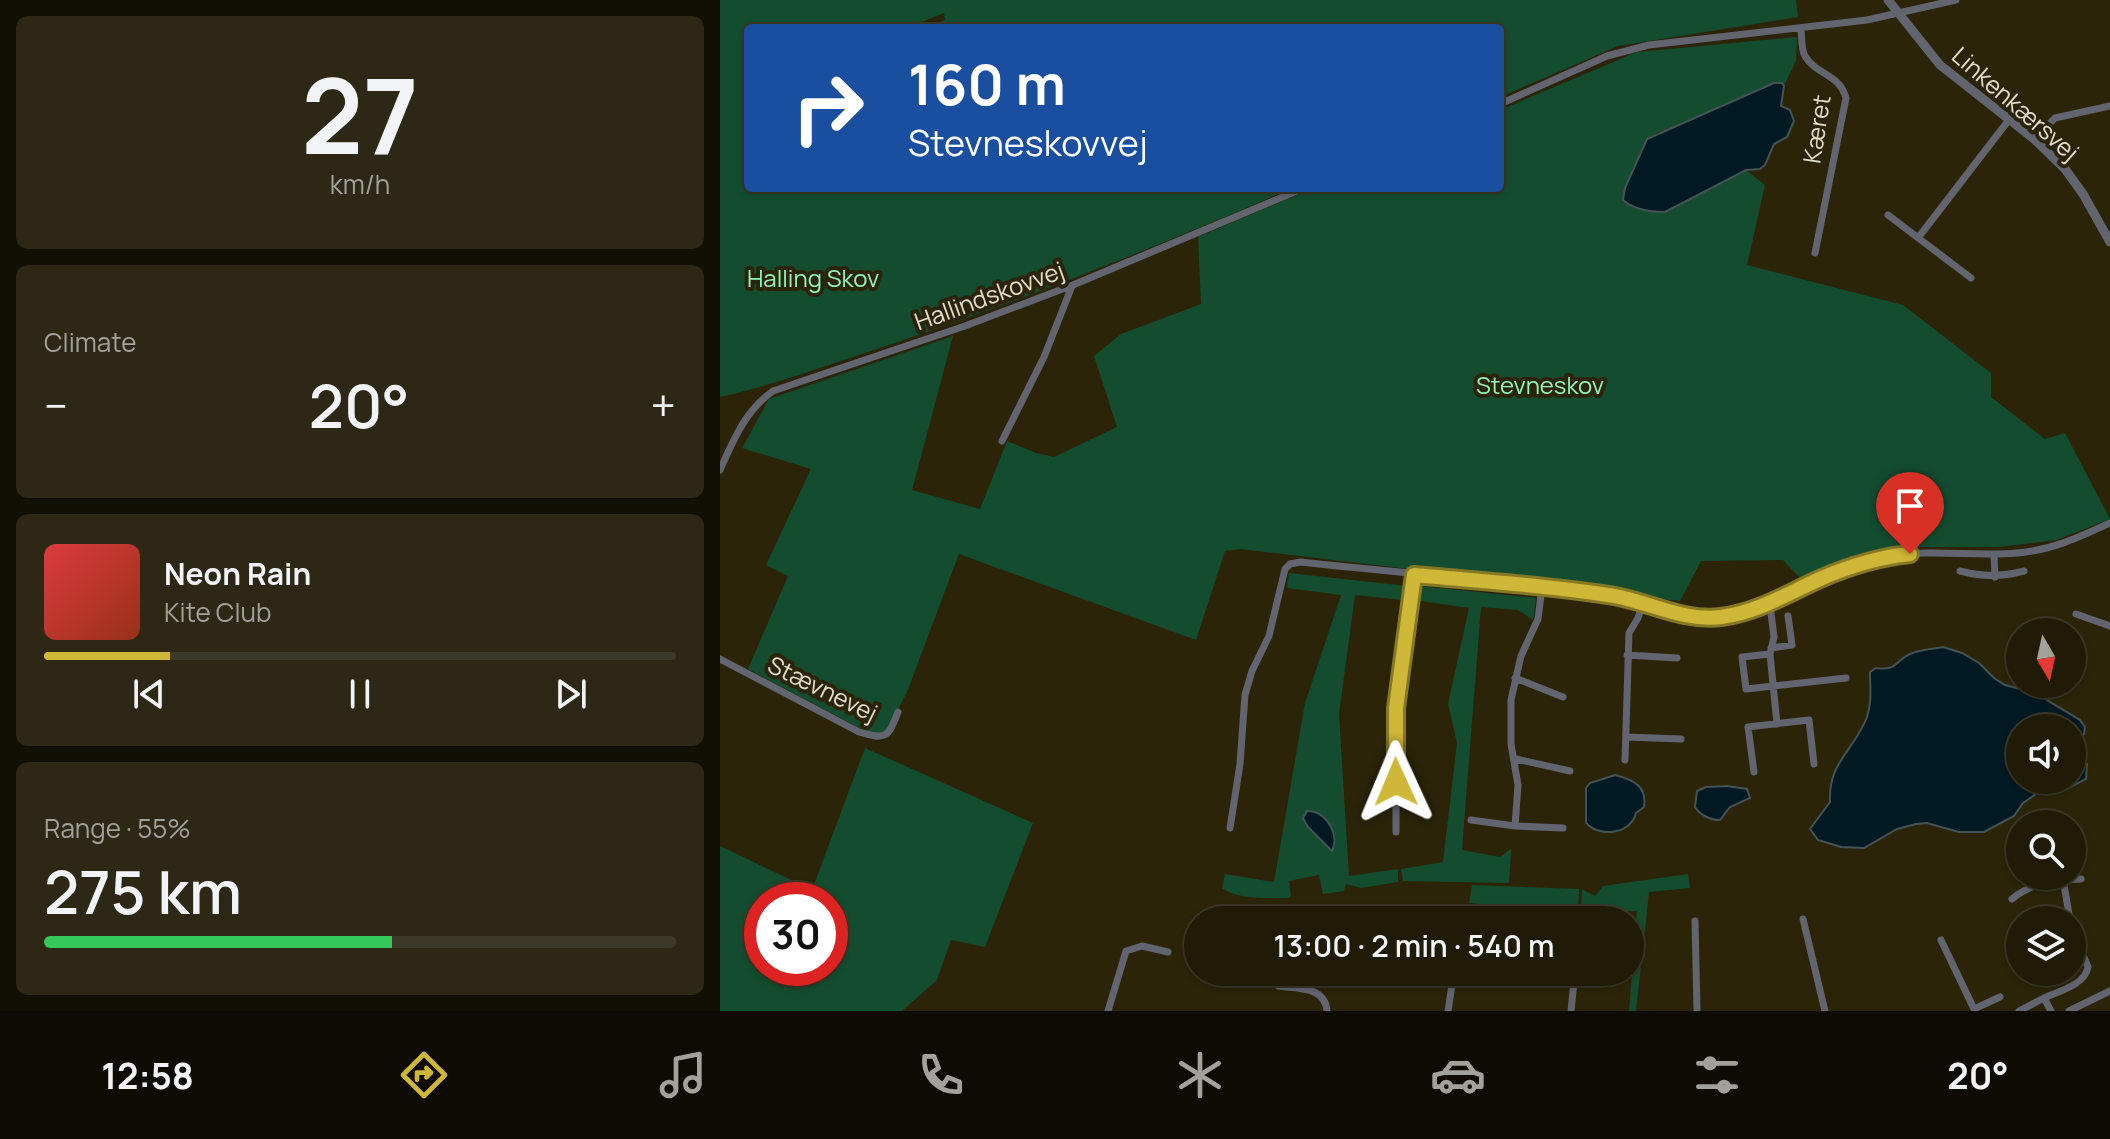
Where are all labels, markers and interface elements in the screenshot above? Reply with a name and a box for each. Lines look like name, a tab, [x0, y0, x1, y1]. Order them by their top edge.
street label: Linkenkærsvej	[1945, 39, 2087, 167]
text: 27	[301, 43, 419, 185]
text: 160 m	[908, 45, 1066, 122]
icon: right	[776, 56, 880, 160]
street label: Kæret	[1794, 92, 1838, 166]
text: Stevneskovvej	[908, 118, 1148, 167]
text: km/h	[330, 166, 390, 202]
street label: Hallindskovvej	[910, 253, 1068, 337]
park label: Halling Skov	[747, 261, 879, 294]
text: Climate	[44, 324, 136, 360]
text: 20°	[309, 364, 410, 446]
park label: Stevneskov	[1476, 368, 1604, 401]
text: −	[44, 375, 68, 435]
text: +	[651, 375, 676, 435]
pin	[1876, 472, 1944, 554]
icon: arrive	[1888, 484, 1932, 528]
text: Neon Rain	[164, 553, 311, 594]
text: Kite Club	[164, 594, 271, 630]
north arrow	[2006, 618, 2086, 698]
map controls	[2006, 618, 2086, 986]
street label: Stævnevej	[763, 647, 883, 729]
icon: previous	[127, 672, 171, 716]
icon: pause	[338, 672, 382, 716]
icon: next	[549, 672, 593, 716]
button: sound	[2006, 714, 2086, 794]
position arrow	[1354, 740, 1438, 824]
text: Range · 55%	[44, 810, 191, 846]
button: search	[2006, 810, 2086, 890]
text: 275 km	[44, 850, 242, 932]
speed limit sign: 30	[744, 882, 848, 986]
button: layers	[2006, 906, 2086, 986]
text: 13:00 · 2 min · 540 m	[1273, 925, 1555, 966]
icon: directions	[396, 1047, 452, 1103]
icon: music	[655, 1047, 711, 1103]
icon: phone	[913, 1047, 969, 1103]
icon: climate	[1172, 1047, 1228, 1103]
icon: car	[1430, 1047, 1486, 1103]
icon: filters	[1689, 1047, 1745, 1103]
text: 12:58	[101, 1051, 194, 1100]
text: 20°	[1947, 1051, 2009, 1100]

